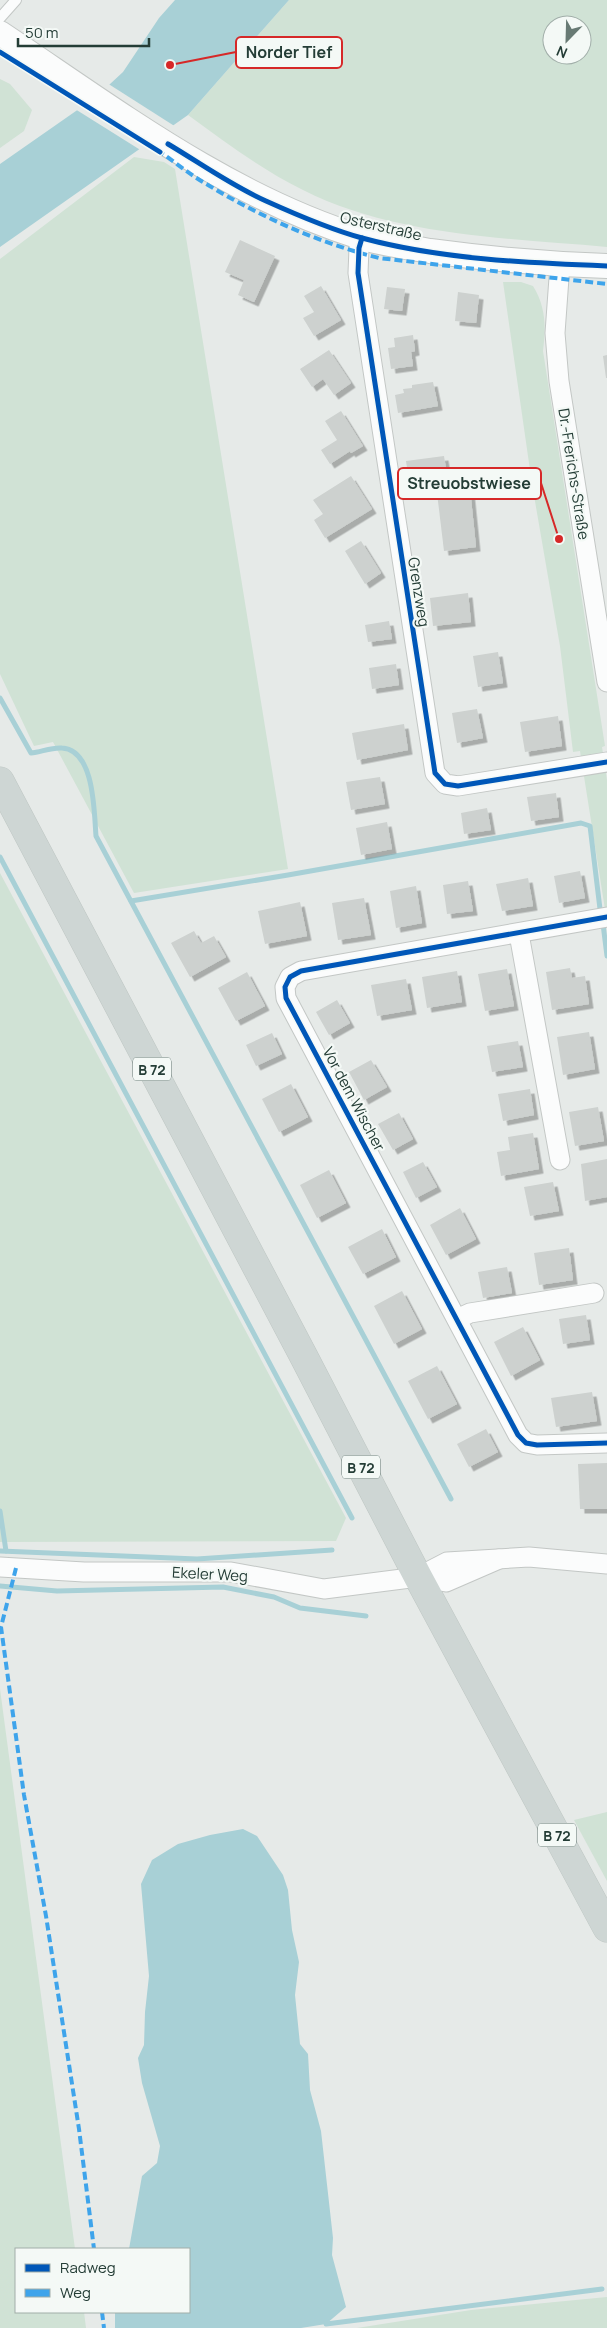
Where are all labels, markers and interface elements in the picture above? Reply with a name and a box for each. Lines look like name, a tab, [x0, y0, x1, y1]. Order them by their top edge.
scale bar	[18, 15, 149, 47]
north arrow	[542, 15, 592, 65]
text: 50 m	[25, 22, 59, 43]
callout: Norder Tief	[236, 37, 342, 68]
text: Norder Tief	[246, 41, 332, 63]
text: N	[553, 42, 570, 63]
street label: Osterstraße	[338, 206, 424, 246]
street label: Dr.-Frerichs-Straße	[553, 407, 595, 541]
callout: Streuobstwiese	[398, 468, 541, 499]
text: Streuobstwiese	[407, 472, 531, 494]
street label: Grenzweg	[403, 556, 435, 628]
street label: Vor dem Wischer	[318, 1043, 391, 1155]
road number: B 72	[133, 1058, 171, 1080]
road number: B 72	[342, 1455, 380, 1478]
street label: Ekeler Weg	[171, 1562, 249, 1586]
road number: B 72	[538, 1824, 576, 1846]
legend	[15, 2248, 190, 2313]
text: Radweg	[60, 2257, 116, 2278]
text: Weg	[60, 2282, 91, 2303]

